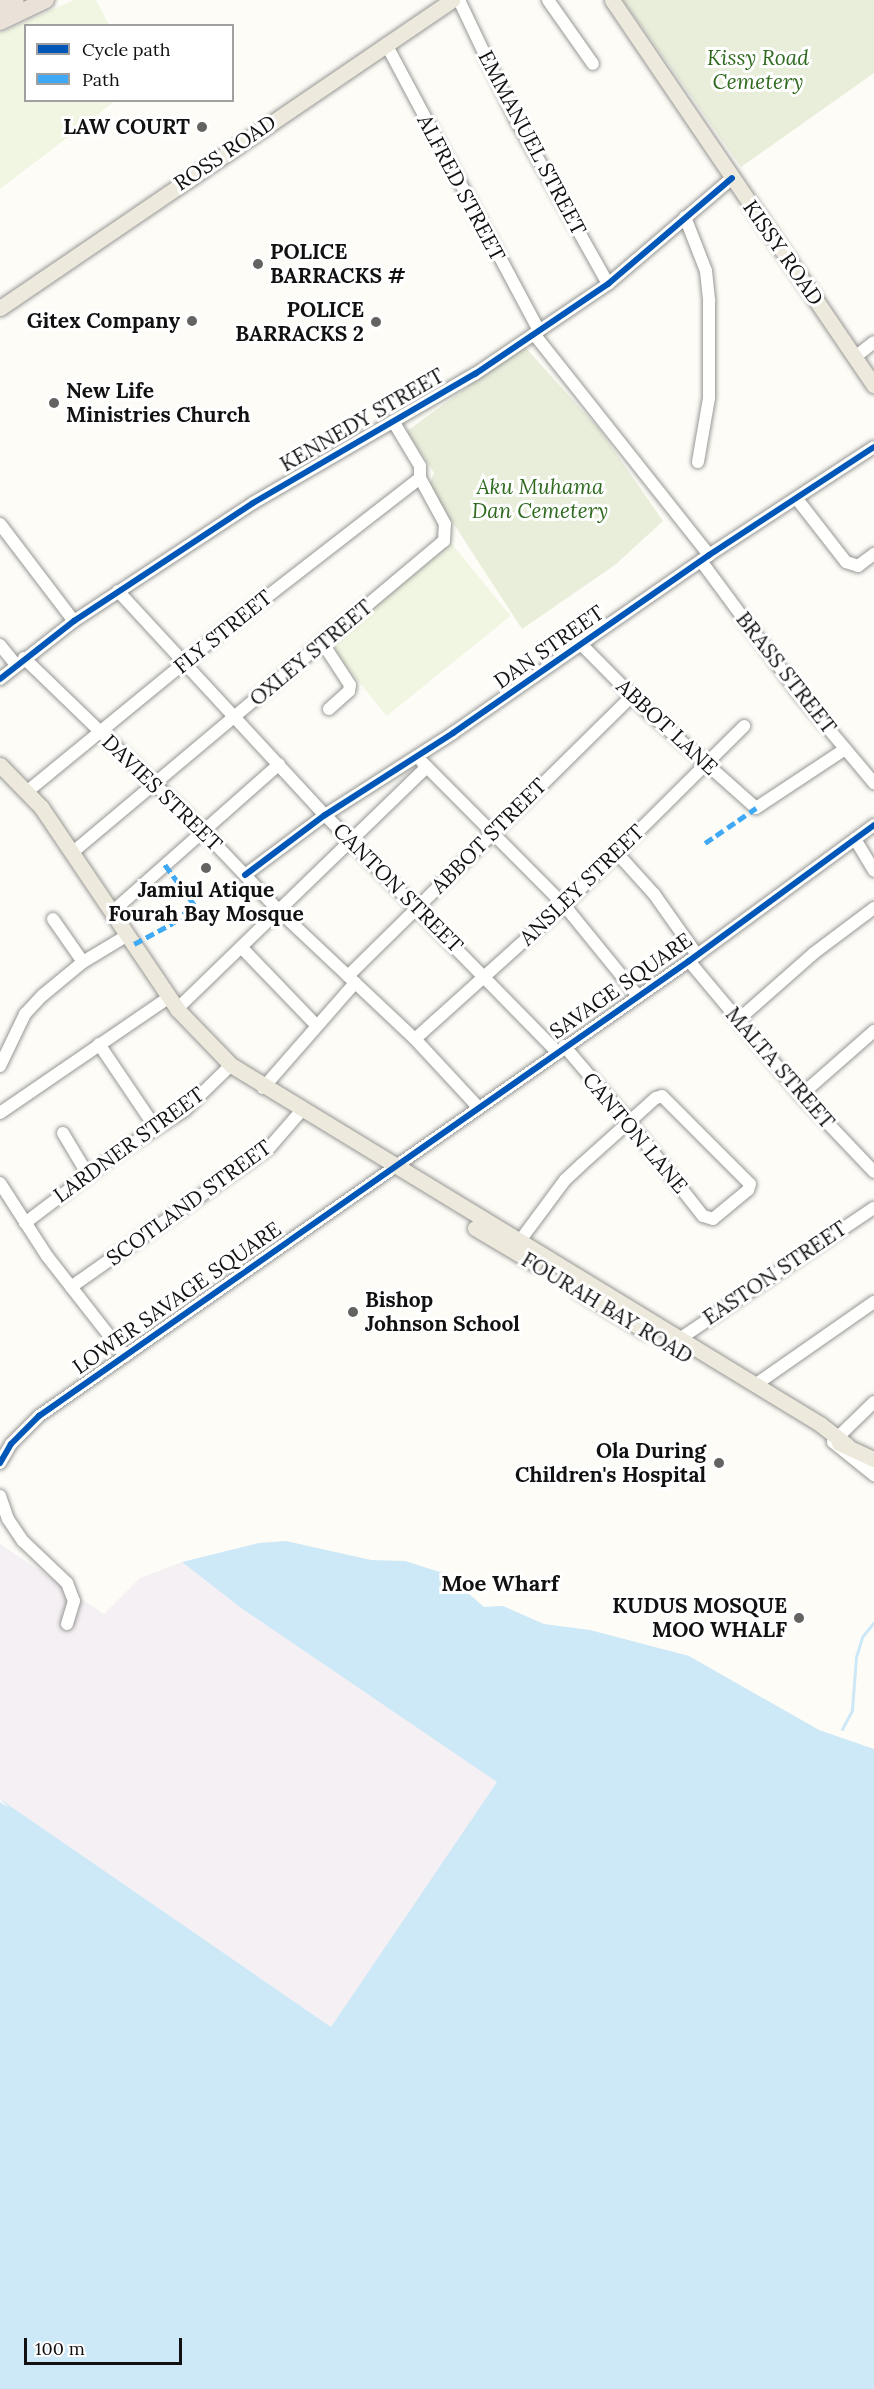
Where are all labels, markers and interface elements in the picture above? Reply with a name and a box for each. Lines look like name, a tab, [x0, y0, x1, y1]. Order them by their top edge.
legend	[24, 24, 234, 102]
text: Cycle path	[82, 38, 171, 61]
park label: Kissy Road Cemetery	[707, 45, 809, 95]
street label: EMMANUEL STREET	[473, 46, 591, 240]
text: Path	[82, 68, 120, 91]
street label: ROSS ROAD	[169, 110, 281, 196]
street label: ALFRED STREET	[412, 110, 510, 266]
place label: LAW COURT	[63, 114, 190, 140]
marker: LAW COURT	[195, 120, 209, 134]
street label: KISSY ROAD	[738, 196, 828, 310]
place label: POLICE BARRACKS #	[270, 239, 406, 289]
marker: POLICE BARRACKS #	[251, 257, 265, 271]
place label: POLICE BARRACKS 2	[235, 297, 364, 347]
place label: Gitex Company	[27, 308, 180, 334]
marker: Gitex Company	[185, 314, 199, 328]
marker: POLICE BARRACKS 2	[369, 315, 383, 329]
street label: KENNEDY STREET	[276, 363, 448, 477]
place label: New Life Ministries Church	[66, 378, 250, 428]
marker: New Life Ministries Church	[47, 396, 61, 410]
park label: Aku Muhama Dan Cemetery	[472, 474, 608, 524]
street label: FLY STREET	[169, 585, 277, 679]
street label: OXLEY STREET	[245, 595, 377, 711]
street label: DAN STREET	[489, 600, 609, 694]
street label: BRASS STREET	[731, 607, 841, 739]
street label: ABBOT LANE	[611, 674, 723, 780]
street label: DAVIES STREET	[97, 729, 227, 857]
street label: ABBOT STREET	[426, 773, 552, 899]
street label: CANTON STREET	[328, 818, 468, 958]
street label: ANSLEY STREET	[515, 819, 649, 951]
marker: Jamiul Atique Fourah Bay Mosque	[199, 861, 213, 875]
place label: Jamiul Atique Fourah Bay Mosque	[108, 877, 304, 927]
street label: SAVAGE SQUARE	[545, 928, 697, 1044]
street label: MALTA STREET	[720, 1002, 840, 1134]
street label: CANTON LANE	[577, 1068, 693, 1198]
street label: LARDNER STREET	[49, 1082, 209, 1208]
street label: SCOTLAND STREET	[102, 1135, 276, 1271]
street label: LOWER SAVAGE SQUARE	[68, 1216, 286, 1380]
street label: EASTON STREET	[698, 1216, 852, 1330]
street label: FOURAH BAY ROAD	[517, 1247, 697, 1369]
place label: Bishop Johnson School	[365, 1287, 520, 1337]
marker: Bishop Johnson School	[346, 1305, 360, 1319]
place label: Ola During Children's Hospital	[515, 1438, 706, 1488]
marker: Ola During Children's Hospital	[710, 1454, 728, 1472]
district label: Moe Wharf	[441, 1571, 559, 1597]
place label: KUDUS MOSQUE MOO WHALF	[612, 1593, 787, 1643]
marker: KUDUS MOSQUE MOO WHALF	[792, 1611, 806, 1625]
scale bar	[27, 2326, 184, 2364]
text: 100 m	[35, 2337, 85, 2360]

